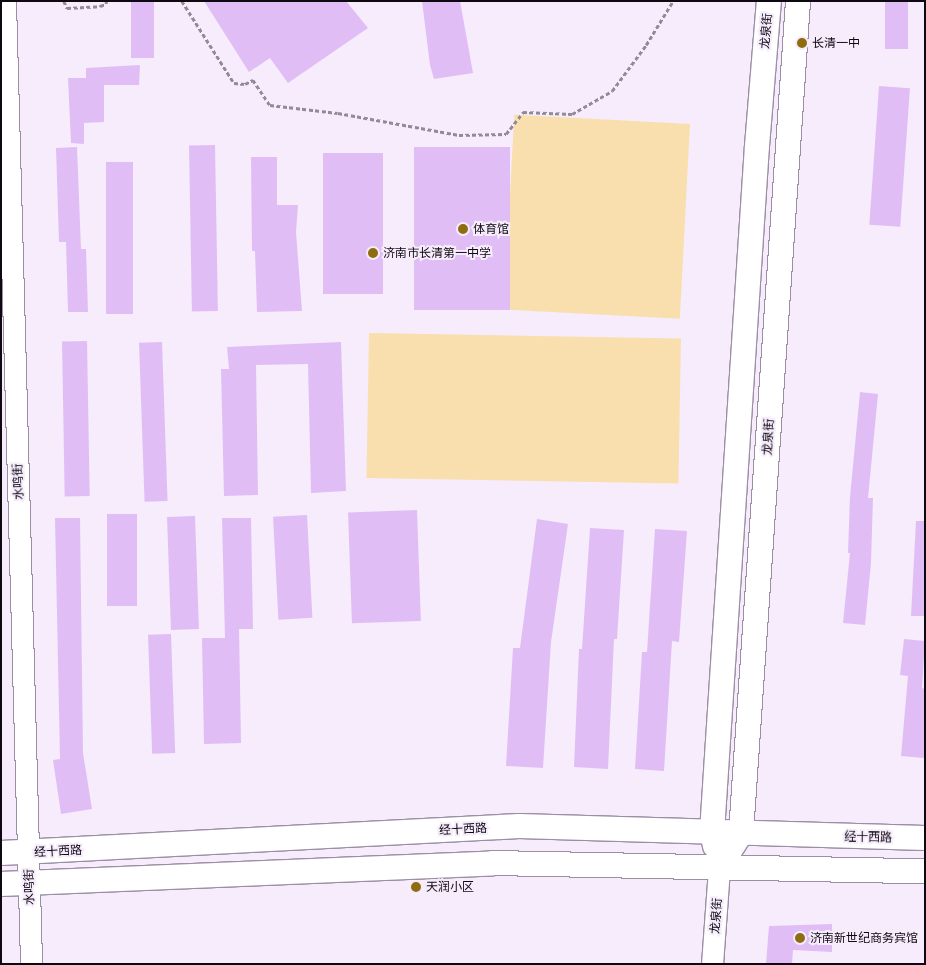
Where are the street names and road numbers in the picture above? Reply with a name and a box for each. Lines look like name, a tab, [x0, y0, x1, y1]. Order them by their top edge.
street label: 龙泉街	[757, 12, 775, 50]
street label: 龙泉街	[760, 419, 776, 455]
street label: 水鸣街	[10, 464, 26, 500]
street label: 经十西路	[439, 821, 487, 837]
street label: 经十西路	[844, 829, 892, 845]
street label: 经十西路	[34, 843, 82, 859]
street label: 水鸣街	[21, 869, 37, 905]
street label: 龙泉街	[708, 898, 724, 934]

